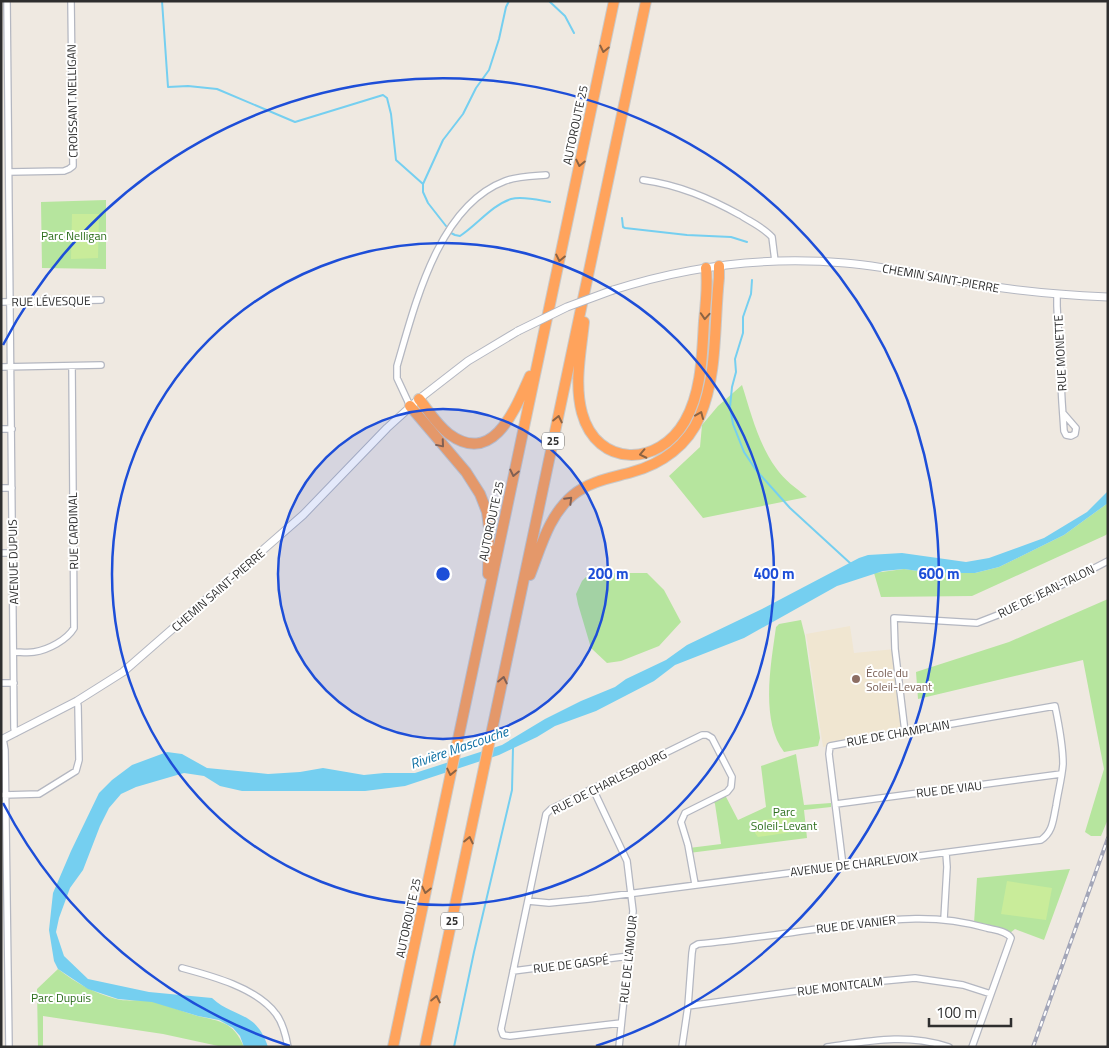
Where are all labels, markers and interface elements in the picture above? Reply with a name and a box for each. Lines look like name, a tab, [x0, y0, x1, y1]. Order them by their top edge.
street label: CROISSANT NELLIGAN	[62, 44, 82, 158]
one-way arrow	[599, 45, 609, 53]
street label: AUTOROUTE 25	[557, 83, 593, 167]
one-way arrow	[575, 158, 585, 167]
park label: Parc Nelligan	[41, 226, 107, 245]
one-way arrow	[555, 253, 565, 262]
street label: CHEMIN SAINT-PIERRE	[881, 258, 1001, 298]
street label: RUE LÉVESQUE	[11, 291, 91, 311]
one-way arrow	[699, 312, 710, 320]
street label: RUE MONETTE	[1048, 314, 1071, 392]
one-way arrow	[694, 411, 704, 420]
one-way arrow	[552, 415, 563, 423]
road number: 25	[542, 432, 564, 450]
one-way arrow	[436, 438, 445, 447]
one-way arrow	[638, 448, 647, 458]
one-way arrow	[509, 468, 520, 477]
street label: AUTOROUTE 25	[473, 479, 509, 563]
street label: RUE CARDINAL	[63, 492, 83, 570]
one-way arrow	[563, 497, 572, 506]
street label: AVENUE DUPUIS	[3, 519, 23, 605]
street label: CHEMIN SAINT-PIERRE	[167, 544, 269, 636]
street label: RUE DE JEAN-TALON	[994, 559, 1098, 623]
text: 200 m	[587, 562, 629, 585]
text: 400 m	[753, 562, 795, 585]
text: 600 m	[918, 562, 960, 585]
centre of rings	[434, 565, 452, 583]
place label: École du Soleil-Levant	[866, 663, 933, 696]
marker: École du Soleil-Levant	[850, 673, 862, 685]
one-way arrow	[497, 675, 508, 684]
street label: RUE DE CHAMPLAIN	[845, 715, 951, 751]
water label: Rivière Mascouche	[407, 720, 512, 774]
street label: RUE DE CHARLESBOURG	[548, 745, 670, 819]
one-way arrow	[446, 768, 457, 777]
street label: RUE DE VIAU	[915, 776, 983, 802]
park label: Parc Soleil-Levant	[751, 802, 818, 835]
one-way arrow	[463, 836, 474, 844]
street label: AVENUE DE CHARLEVOIX	[789, 847, 919, 881]
street label: AUTOROUTE 25	[390, 876, 426, 960]
one-way arrow	[422, 885, 432, 894]
street label: RUE DE VANIER	[815, 910, 897, 938]
road number: 25	[441, 912, 463, 929]
street label: RUE DE L'AMOUR	[614, 914, 642, 1004]
street label: RUE DE GASPÉ	[532, 950, 610, 978]
street label: RUE MONTCALM	[796, 971, 884, 1001]
park label: Parc Dupuis	[31, 988, 91, 1007]
one-way arrow	[430, 995, 440, 1004]
scale bar	[929, 996, 1012, 1028]
text: 100 m	[936, 1001, 977, 1024]

